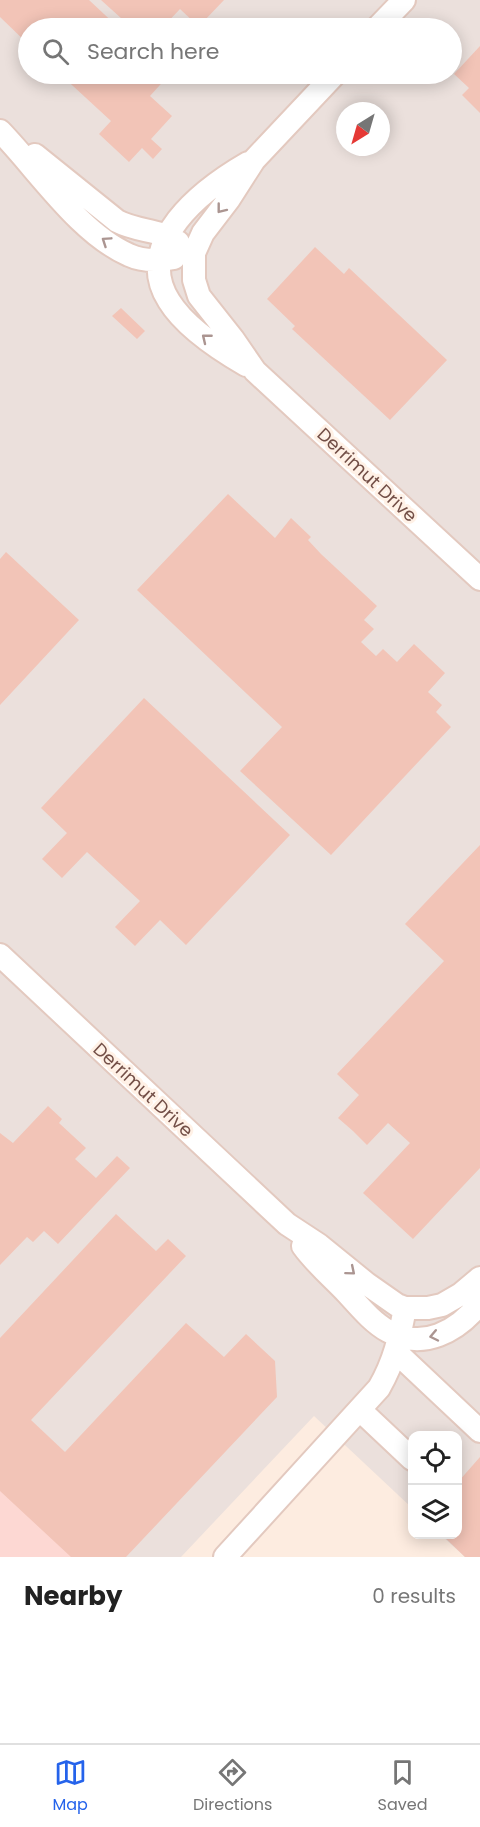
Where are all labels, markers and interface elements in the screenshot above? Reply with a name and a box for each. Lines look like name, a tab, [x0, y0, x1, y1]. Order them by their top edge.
search box	[18, 18, 462, 84]
icon: search	[39, 35, 72, 68]
text: Search here	[87, 36, 220, 67]
north arrow	[336, 102, 390, 156]
one-way arrow	[218, 202, 229, 213]
one-way arrow	[102, 236, 112, 248]
one-way arrow	[202, 334, 213, 345]
street label: Derrimut Drive	[312, 422, 423, 528]
street label: Derrimut Drive	[88, 1037, 199, 1143]
one-way arrow	[344, 1264, 355, 1275]
one-way arrow	[429, 1329, 439, 1342]
map controls	[408, 1431, 462, 1539]
button: locate	[408, 1431, 462, 1485]
button: layers	[408, 1485, 462, 1539]
text: Nearby	[24, 1578, 122, 1614]
text: 0 results	[372, 1582, 456, 1610]
tab: Map	[53, 1756, 88, 1817]
tab: Directions	[193, 1756, 272, 1817]
tab: Saved	[378, 1756, 427, 1817]

